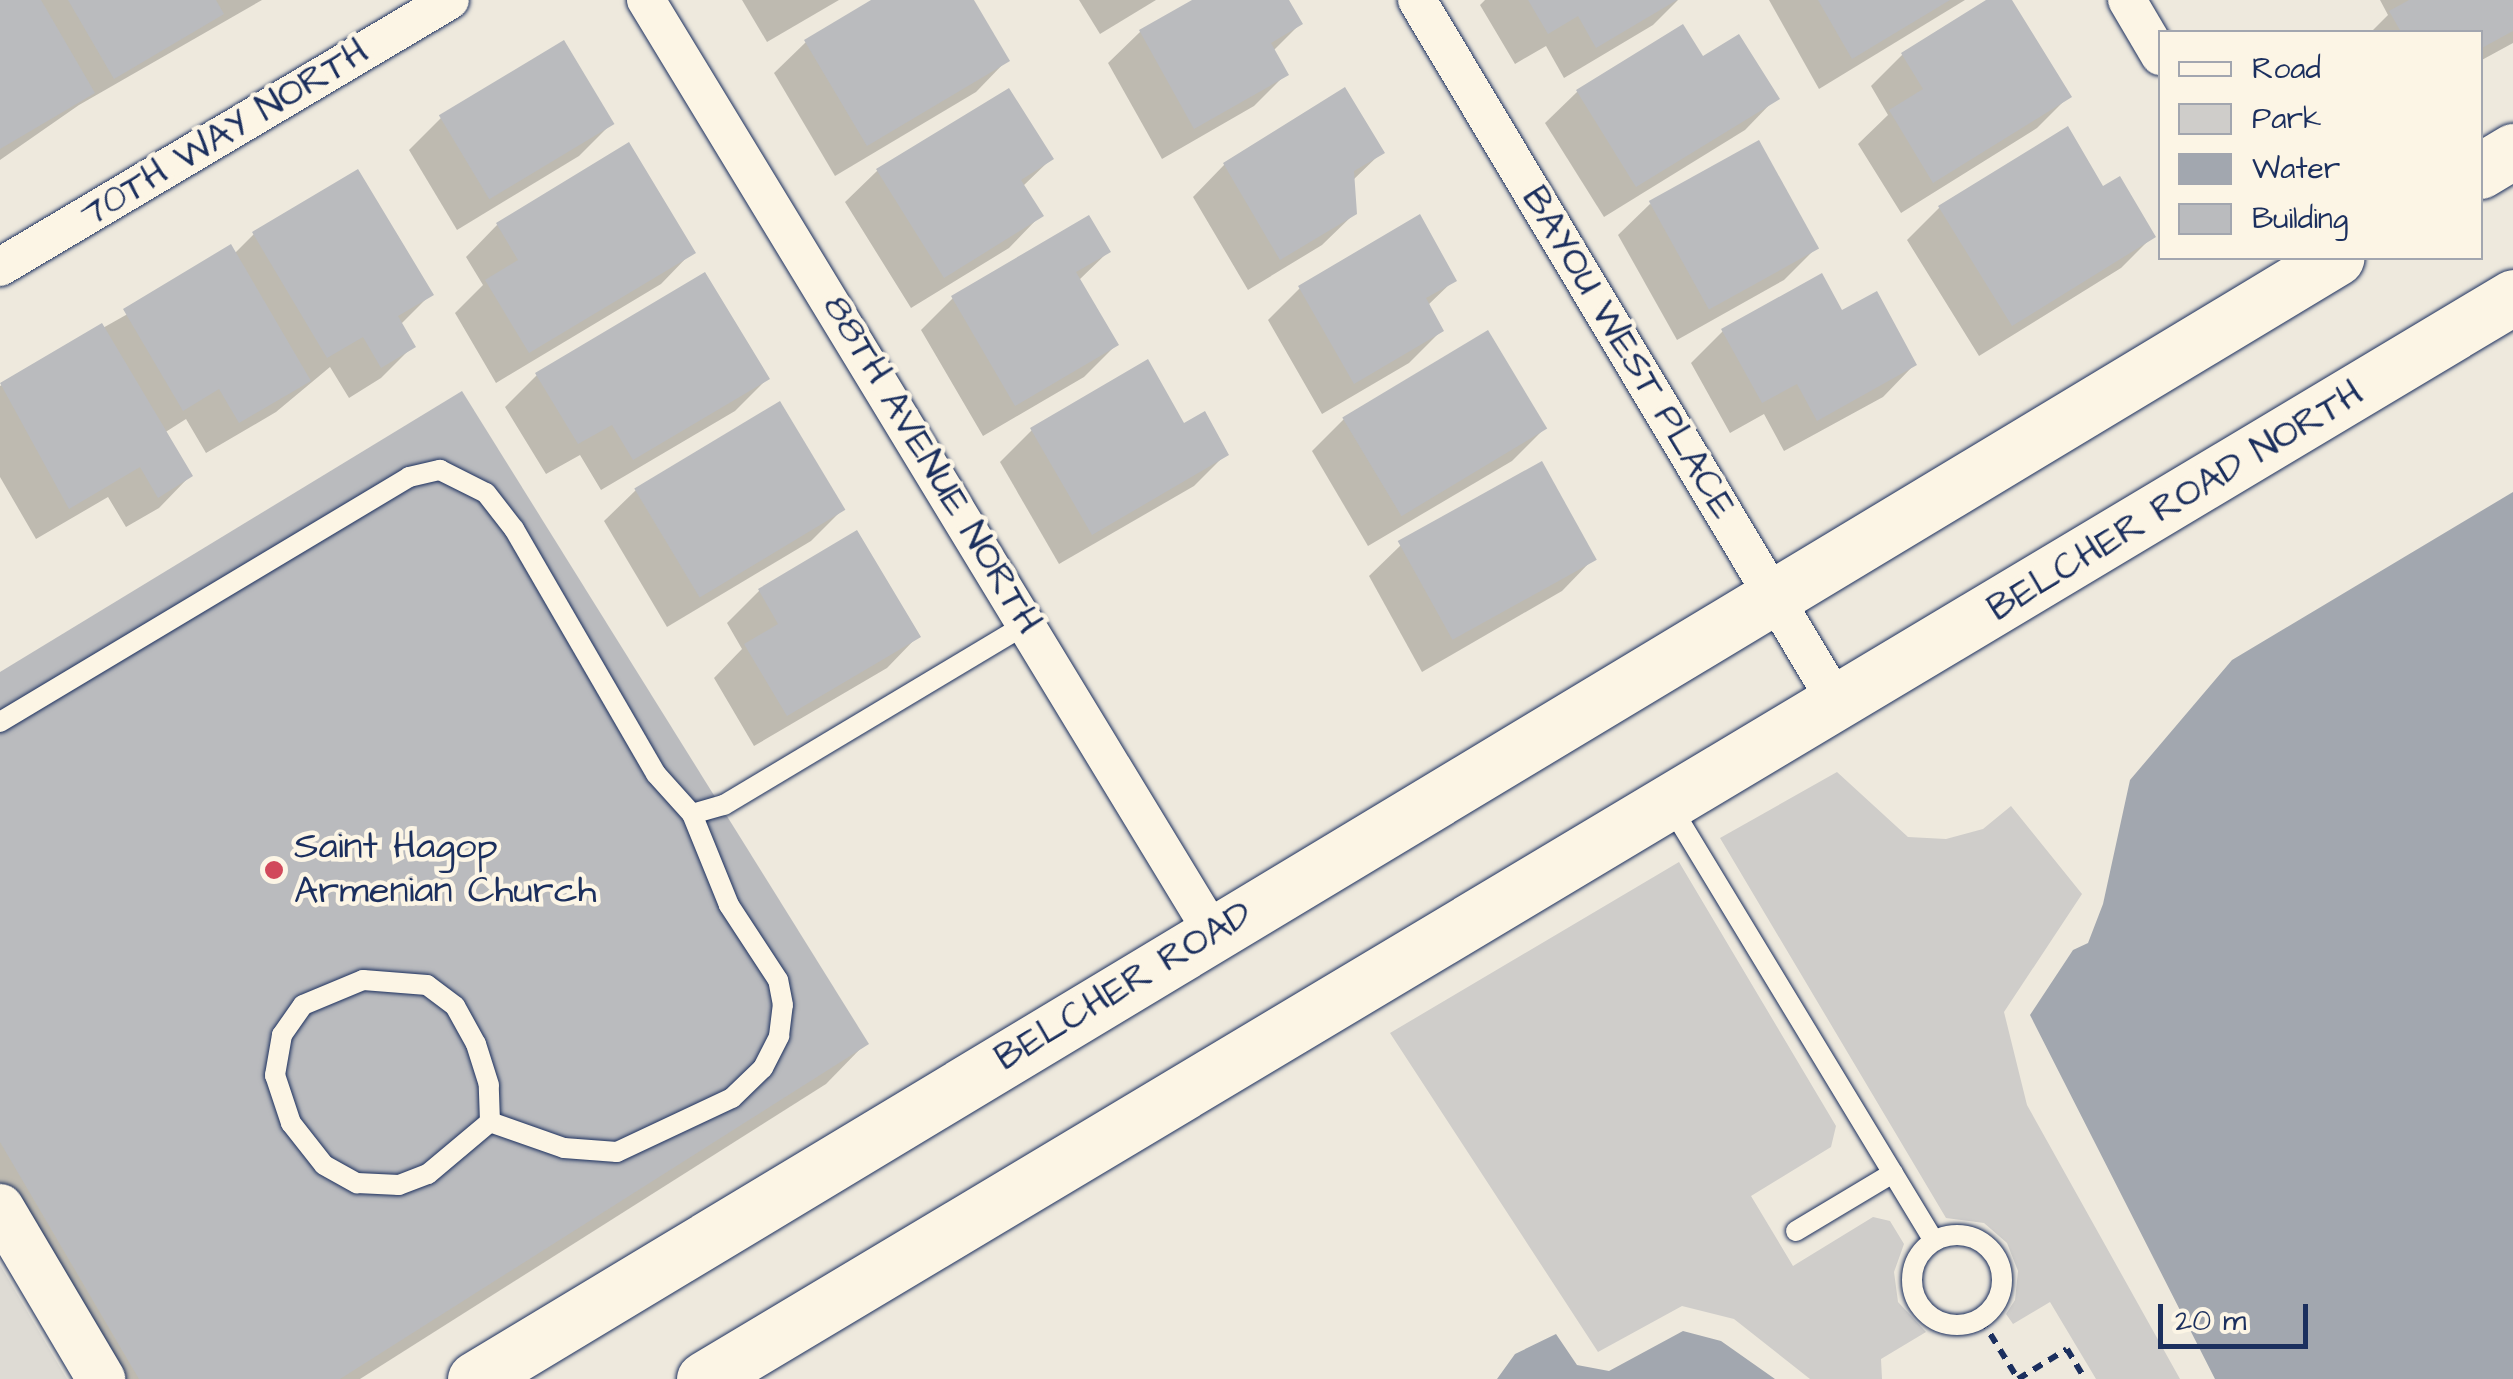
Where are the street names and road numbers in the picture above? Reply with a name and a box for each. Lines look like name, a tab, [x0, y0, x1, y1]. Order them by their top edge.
street label: 70TH WAY NORTH	[73, 30, 377, 238]
street label: BAYOU WEST PLACE	[1511, 179, 1745, 527]
street label: 88TH AVENUE NORTH	[812, 287, 1050, 643]
street label: BELCHER ROAD NORTH	[1980, 372, 2372, 632]
street label: BELCHER ROAD	[987, 892, 1261, 1082]

